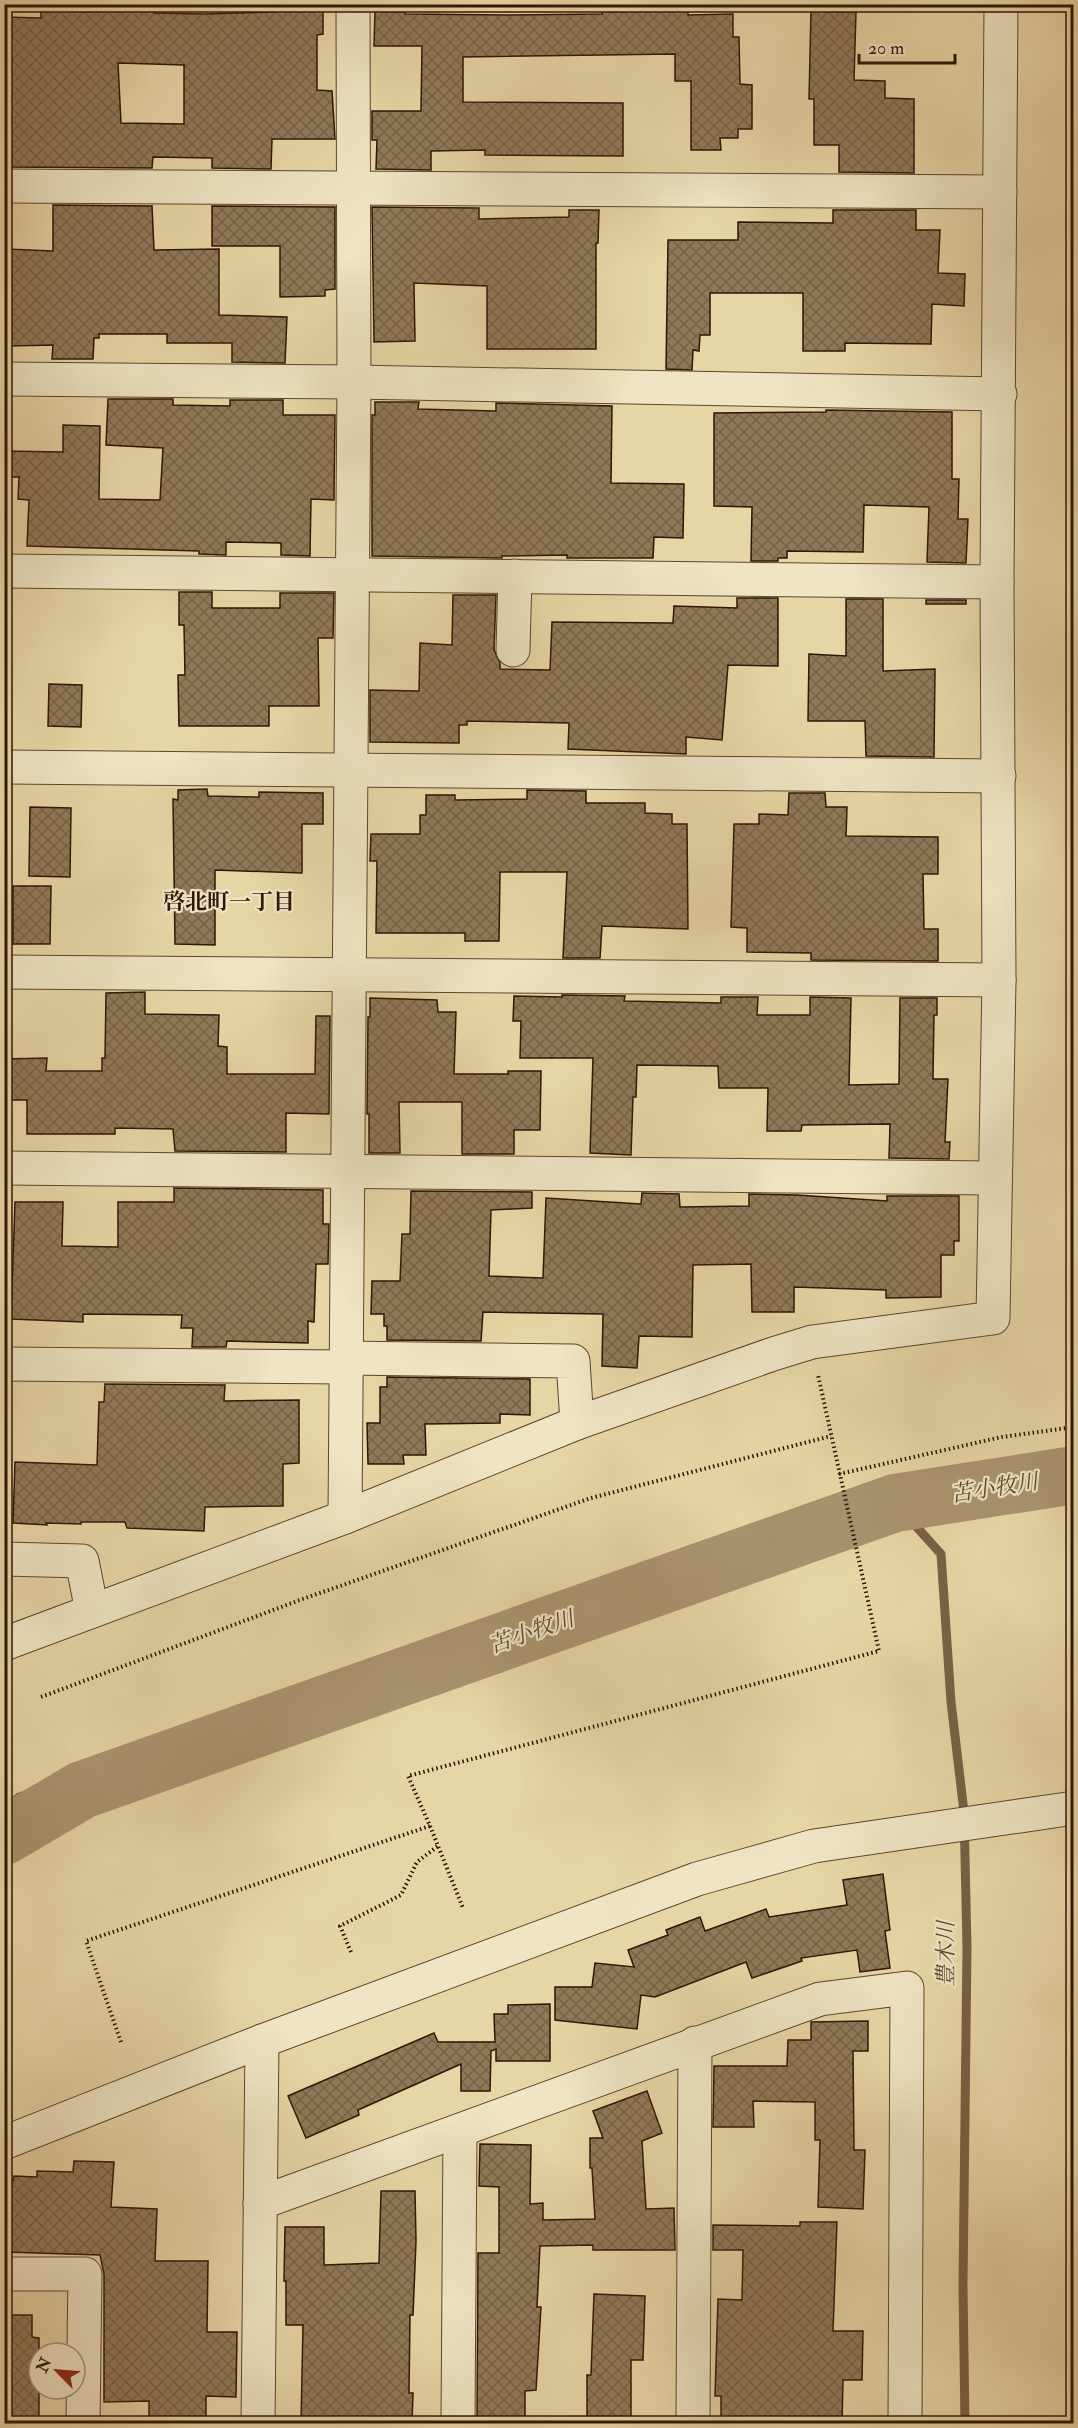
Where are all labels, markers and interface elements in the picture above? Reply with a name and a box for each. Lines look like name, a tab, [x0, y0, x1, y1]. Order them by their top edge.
scale bar	[859, 27, 955, 65]
text: 20 m	[868, 37, 904, 60]
district label: 啓北町一丁目	[163, 888, 295, 916]
water label: 苫小牧川	[949, 1467, 1042, 1509]
water label: 苫小牧川	[485, 1604, 579, 1660]
water label: 豊木川	[932, 1919, 960, 1987]
north arrow	[27, 2341, 87, 2401]
text: N	[32, 2354, 57, 2377]

